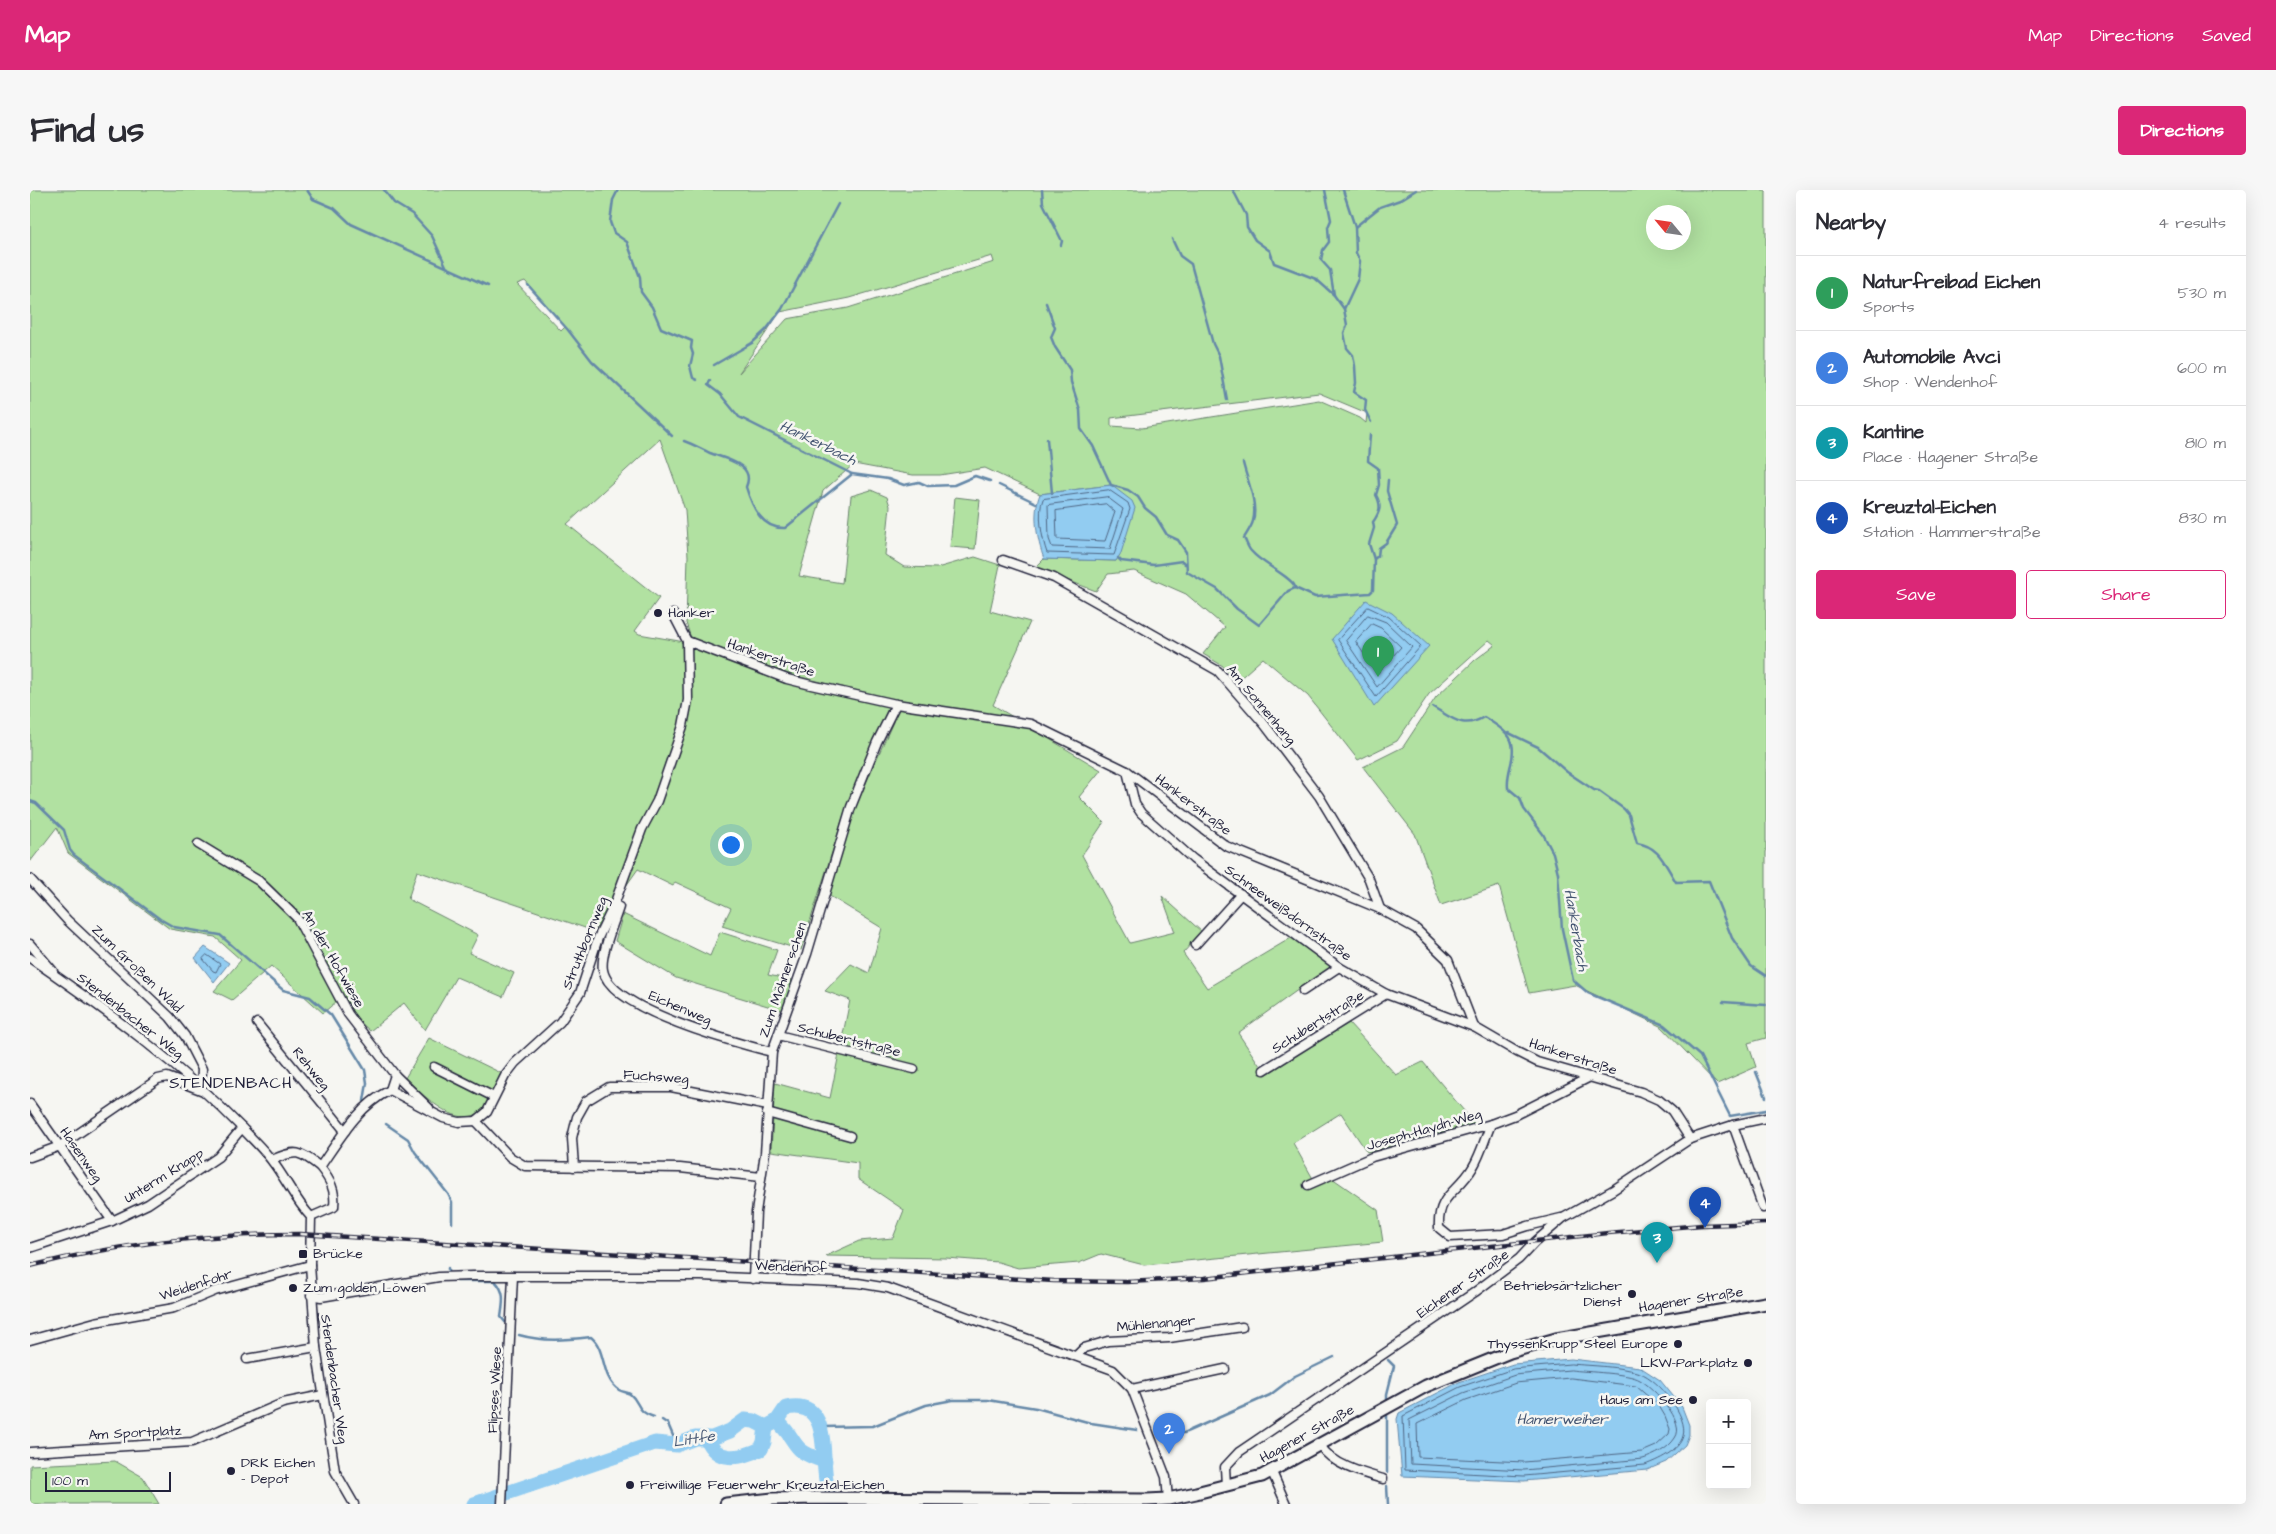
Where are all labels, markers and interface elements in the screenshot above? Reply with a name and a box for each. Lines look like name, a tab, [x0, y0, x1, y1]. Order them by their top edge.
text: Map	[25, 18, 70, 52]
text: Map	[2028, 23, 2062, 48]
text: Directions	[2090, 23, 2174, 48]
text: Saved	[2202, 23, 2251, 48]
text: Find us	[30, 106, 144, 155]
button: Directions	[2118, 106, 2246, 155]
north arrow	[1646, 205, 1691, 250]
text: Nearby	[1816, 208, 1886, 237]
text: 4 results	[2158, 212, 2226, 234]
text: Naturfreibad Eichen	[1863, 269, 2040, 296]
text: 1	[1831, 282, 1833, 304]
text: 530 m	[2178, 282, 2226, 304]
text: Sports	[1863, 296, 1915, 318]
text: Automobile Avci	[1863, 344, 2000, 371]
text: 2	[1827, 357, 1837, 379]
text: 600 m	[2177, 357, 2226, 379]
text: Shop · Wendenhof	[1863, 371, 1997, 393]
water label: Hankerbach	[776, 415, 860, 471]
text: Kantine	[1863, 419, 1924, 446]
text: 3	[1828, 432, 1836, 454]
text: 810 m	[2185, 432, 2226, 454]
text: Place · Hagener Straße	[1863, 446, 2038, 468]
text: Kreuztal-Eichen	[1863, 494, 1996, 521]
text: 4	[1827, 507, 1837, 529]
text: 830 m	[2179, 507, 2226, 529]
text: Station · Hammerstraße	[1863, 521, 2041, 543]
button: Save	[1816, 570, 2016, 619]
button: Share	[2026, 570, 2226, 619]
place label: Hanker	[668, 603, 715, 623]
marker: Hanker	[652, 607, 664, 619]
street label: Hankerstraße	[724, 634, 818, 682]
pin: 1	[1362, 636, 1394, 677]
street label: Am Sonnenhang	[1221, 661, 1301, 749]
street label: Hankerstraße	[1150, 769, 1236, 841]
your location	[718, 832, 744, 858]
street label: Schneeweißdornstraße	[1220, 860, 1356, 966]
water label: Hankerbach	[1558, 887, 1594, 973]
street label: Struthbornweg	[557, 894, 613, 992]
street label: An der Hofwiese	[297, 906, 369, 1012]
street label: Zum Großen Wald	[87, 920, 187, 1018]
street label: Zum Möhnerschen	[754, 920, 812, 1040]
street label: Stendenbacher Weg	[72, 968, 188, 1064]
street label: Schubertstraße	[1268, 985, 1369, 1059]
street label: Eichenweg	[645, 986, 715, 1030]
street label: Schubertstraße	[795, 1018, 903, 1063]
street label: Hankerstraße	[1526, 1033, 1620, 1081]
street label: Rehweg	[287, 1043, 335, 1095]
street label: Fuchsweg	[623, 1065, 689, 1089]
district label: STENDENBACH	[169, 1072, 293, 1094]
street label: Joseph-Haydn-Weg	[1364, 1104, 1484, 1156]
street label: Hasenweg	[55, 1123, 107, 1187]
street label: Unterm Knapp	[120, 1143, 208, 1208]
pin: 4	[1689, 1187, 1721, 1228]
pin: 3	[1641, 1222, 1673, 1263]
place label: Brücke	[313, 1244, 363, 1264]
street label: Eichener Straße	[1413, 1244, 1514, 1323]
marker: Brücke	[297, 1248, 309, 1260]
street label: Wendenhof	[754, 1256, 828, 1278]
street label: Weidenfohr	[157, 1264, 235, 1306]
place label: Betriebsärtzlicher Dienst	[1504, 1276, 1622, 1312]
place label: Zum golden Löwen	[303, 1278, 426, 1298]
marker: Zum golden Löwen	[287, 1282, 299, 1294]
street label: Hagener Straße	[1637, 1282, 1745, 1318]
marker: Betriebsärtzlicher Dienst	[1626, 1288, 1638, 1300]
street label: Mühlenanger	[1116, 1311, 1197, 1337]
street label: Stendenbacher Weg	[315, 1313, 353, 1445]
place label: ThyssenKrupp Steel Europe	[1488, 1334, 1668, 1354]
marker: ThyssenKrupp Steel Europe	[1672, 1338, 1684, 1350]
street label: Flipses Wiese	[483, 1346, 507, 1434]
place label: LKW-Parkplatz	[1640, 1353, 1738, 1373]
marker: LKW-Parkplatz	[1742, 1357, 1754, 1369]
place label: Haus am See	[1600, 1390, 1683, 1410]
marker: Haus am See	[1687, 1394, 1699, 1406]
map controls	[1706, 1399, 1751, 1489]
button: +	[1706, 1399, 1751, 1444]
street label: Hagener Straße	[1256, 1400, 1358, 1468]
water label: Hamerweiher	[1516, 1409, 1609, 1430]
pin: 2	[1153, 1413, 1185, 1454]
street label: Am Sportplatz	[88, 1421, 182, 1445]
water label: Littfe	[672, 1425, 717, 1453]
button: −	[1706, 1444, 1751, 1489]
place label: DRK Eichen - Depot	[241, 1453, 315, 1489]
marker: DRK Eichen - Depot	[225, 1465, 237, 1477]
scale bar	[45, 1469, 171, 1492]
text: 100 m	[52, 1471, 88, 1491]
place label: Freiwillige Feuerwehr Kreuztal-Eichen	[640, 1475, 884, 1495]
marker: Freiwillige Feuerwehr Kreuztal-Eichen	[624, 1479, 636, 1491]

